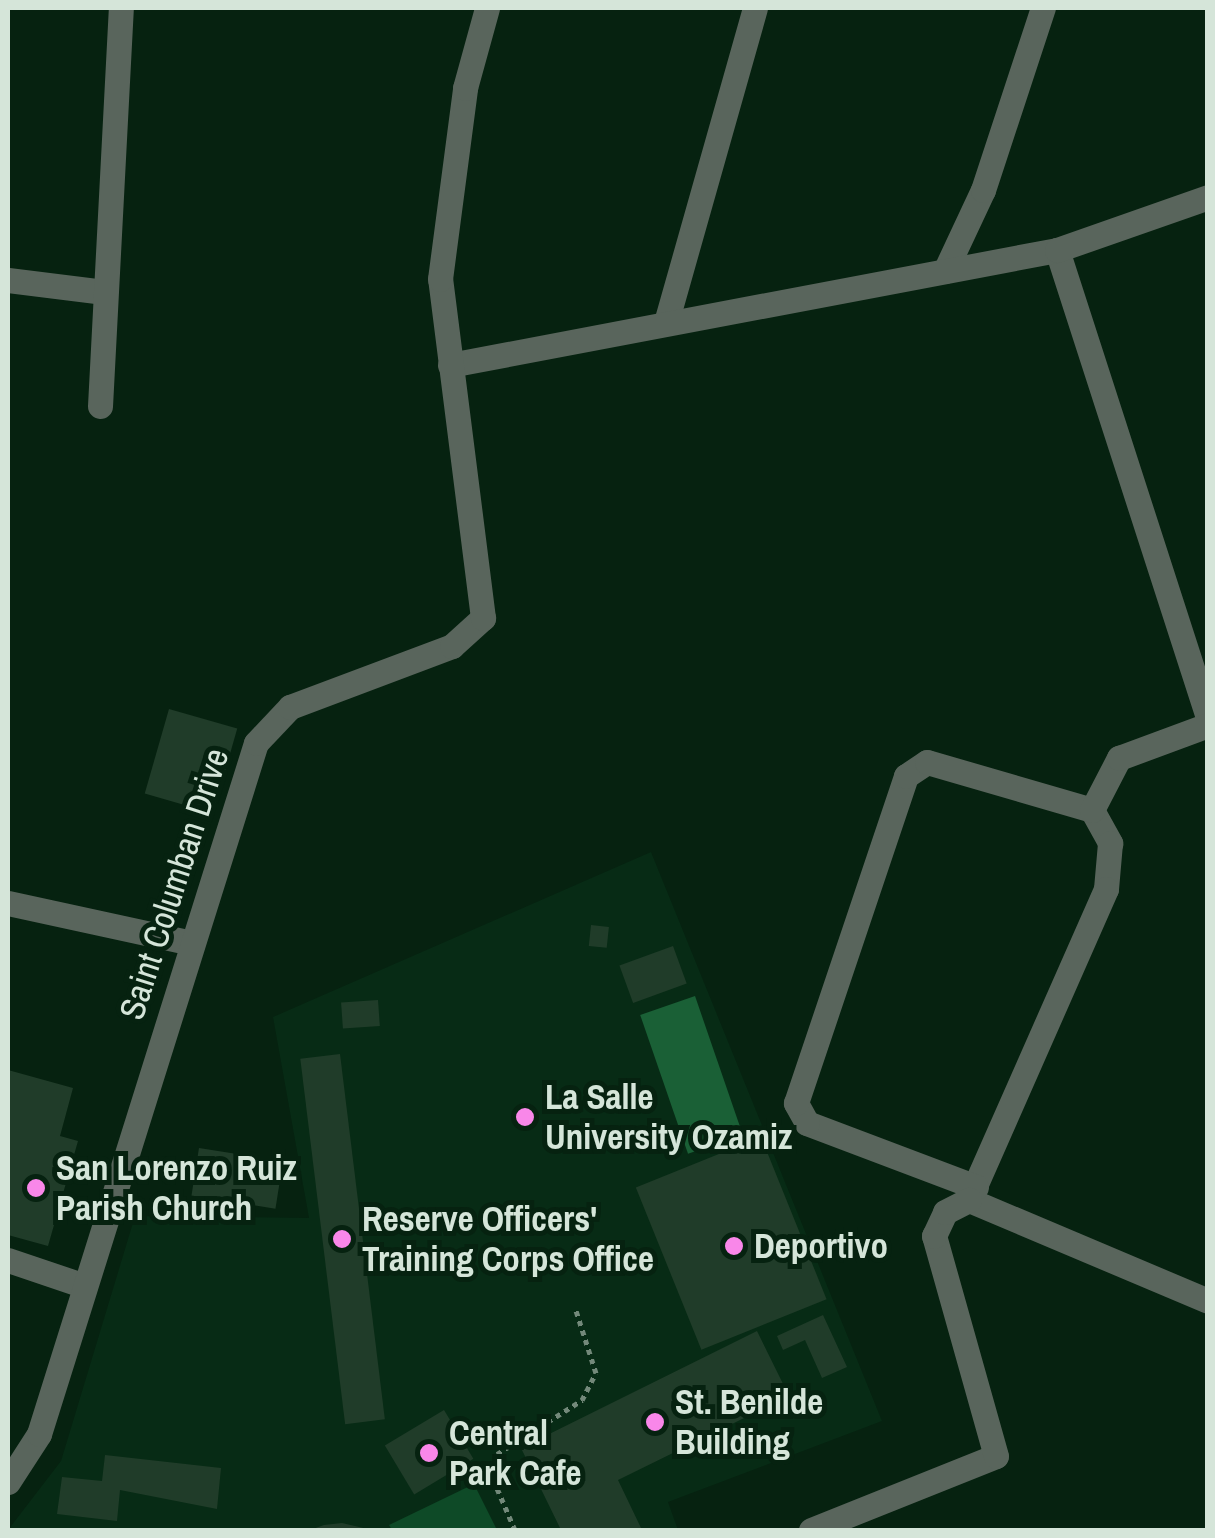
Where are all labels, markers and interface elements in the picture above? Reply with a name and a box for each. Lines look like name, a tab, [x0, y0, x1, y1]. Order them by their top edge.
street label: Saint Columban Drive	[110, 743, 238, 1025]
place label: La Salle University Ozamiz	[545, 1076, 792, 1158]
marker: La Salle University Ozamiz	[514, 1106, 536, 1128]
place label: San Lorenzo Ruiz Parish Church	[56, 1147, 297, 1229]
marker: San Lorenzo Ruiz Parish Church	[25, 1177, 47, 1199]
place label: Reserve Officers' Training Corps Office	[362, 1198, 654, 1280]
place label: Deportivo	[754, 1225, 888, 1267]
marker: Reserve Officers' Training Corps Office	[331, 1228, 353, 1250]
marker: Deportivo	[723, 1235, 745, 1257]
place label: St. Benilde Building	[675, 1381, 823, 1463]
marker: St. Benilde Building	[644, 1411, 666, 1433]
place label: Central Park Cafe	[449, 1412, 581, 1494]
marker: Central Park Cafe	[418, 1442, 440, 1464]

